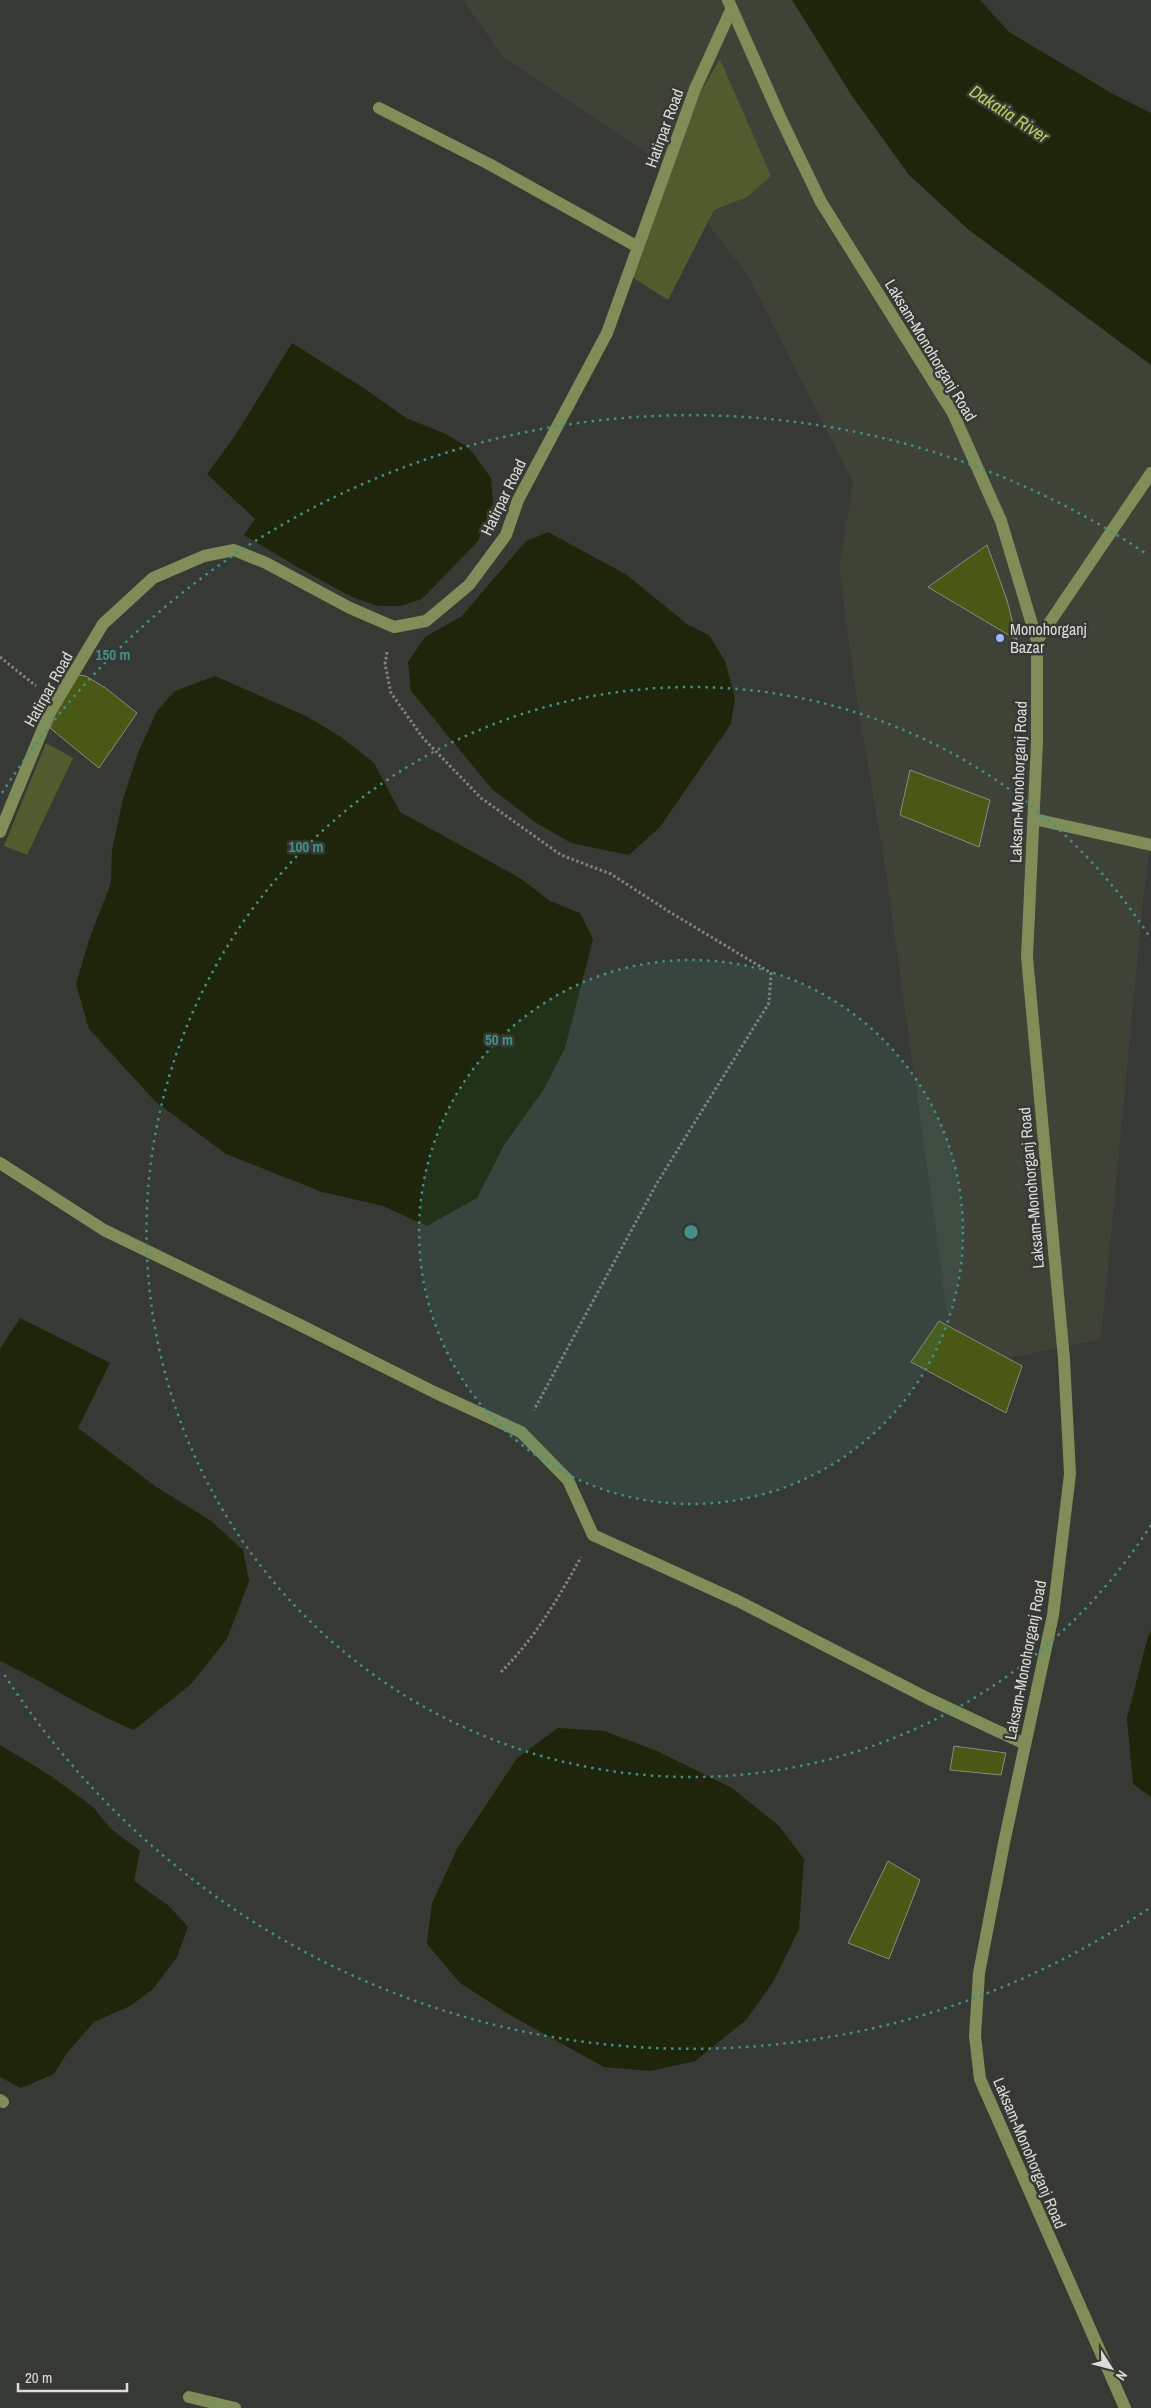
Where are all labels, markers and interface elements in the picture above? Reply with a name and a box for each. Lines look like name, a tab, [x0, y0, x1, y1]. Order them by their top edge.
water label: Dakatia River	[965, 79, 1055, 149]
street label: Hatirpar Road	[640, 86, 688, 170]
street label: Laksam-Monohorganj Road	[880, 275, 982, 425]
street label: Hatirpar Road	[475, 455, 531, 539]
place label: Monohorganj Bazar	[1010, 618, 1087, 658]
marker: Monohorganj Bazar	[994, 632, 1006, 644]
text: 150 m	[96, 644, 130, 665]
street label: Hatirpar Road	[18, 648, 78, 730]
street label: Laksam-Monohorganj Road	[1004, 701, 1032, 863]
text: 100 m	[289, 836, 323, 857]
text: 50 m	[485, 1029, 513, 1050]
street label: Laksam-Monohorganj Road	[1013, 1106, 1049, 1270]
centre of rings	[682, 1223, 700, 1241]
street label: Laksam-Monohorganj Road	[999, 1578, 1051, 1742]
street label: Laksam-Monohorganj Road	[988, 2074, 1072, 2232]
north arrow	[1086, 2343, 1136, 2393]
scale bar	[18, 2360, 126, 2392]
text: 20 m	[25, 2367, 52, 2388]
text: N	[1112, 2367, 1131, 2384]

